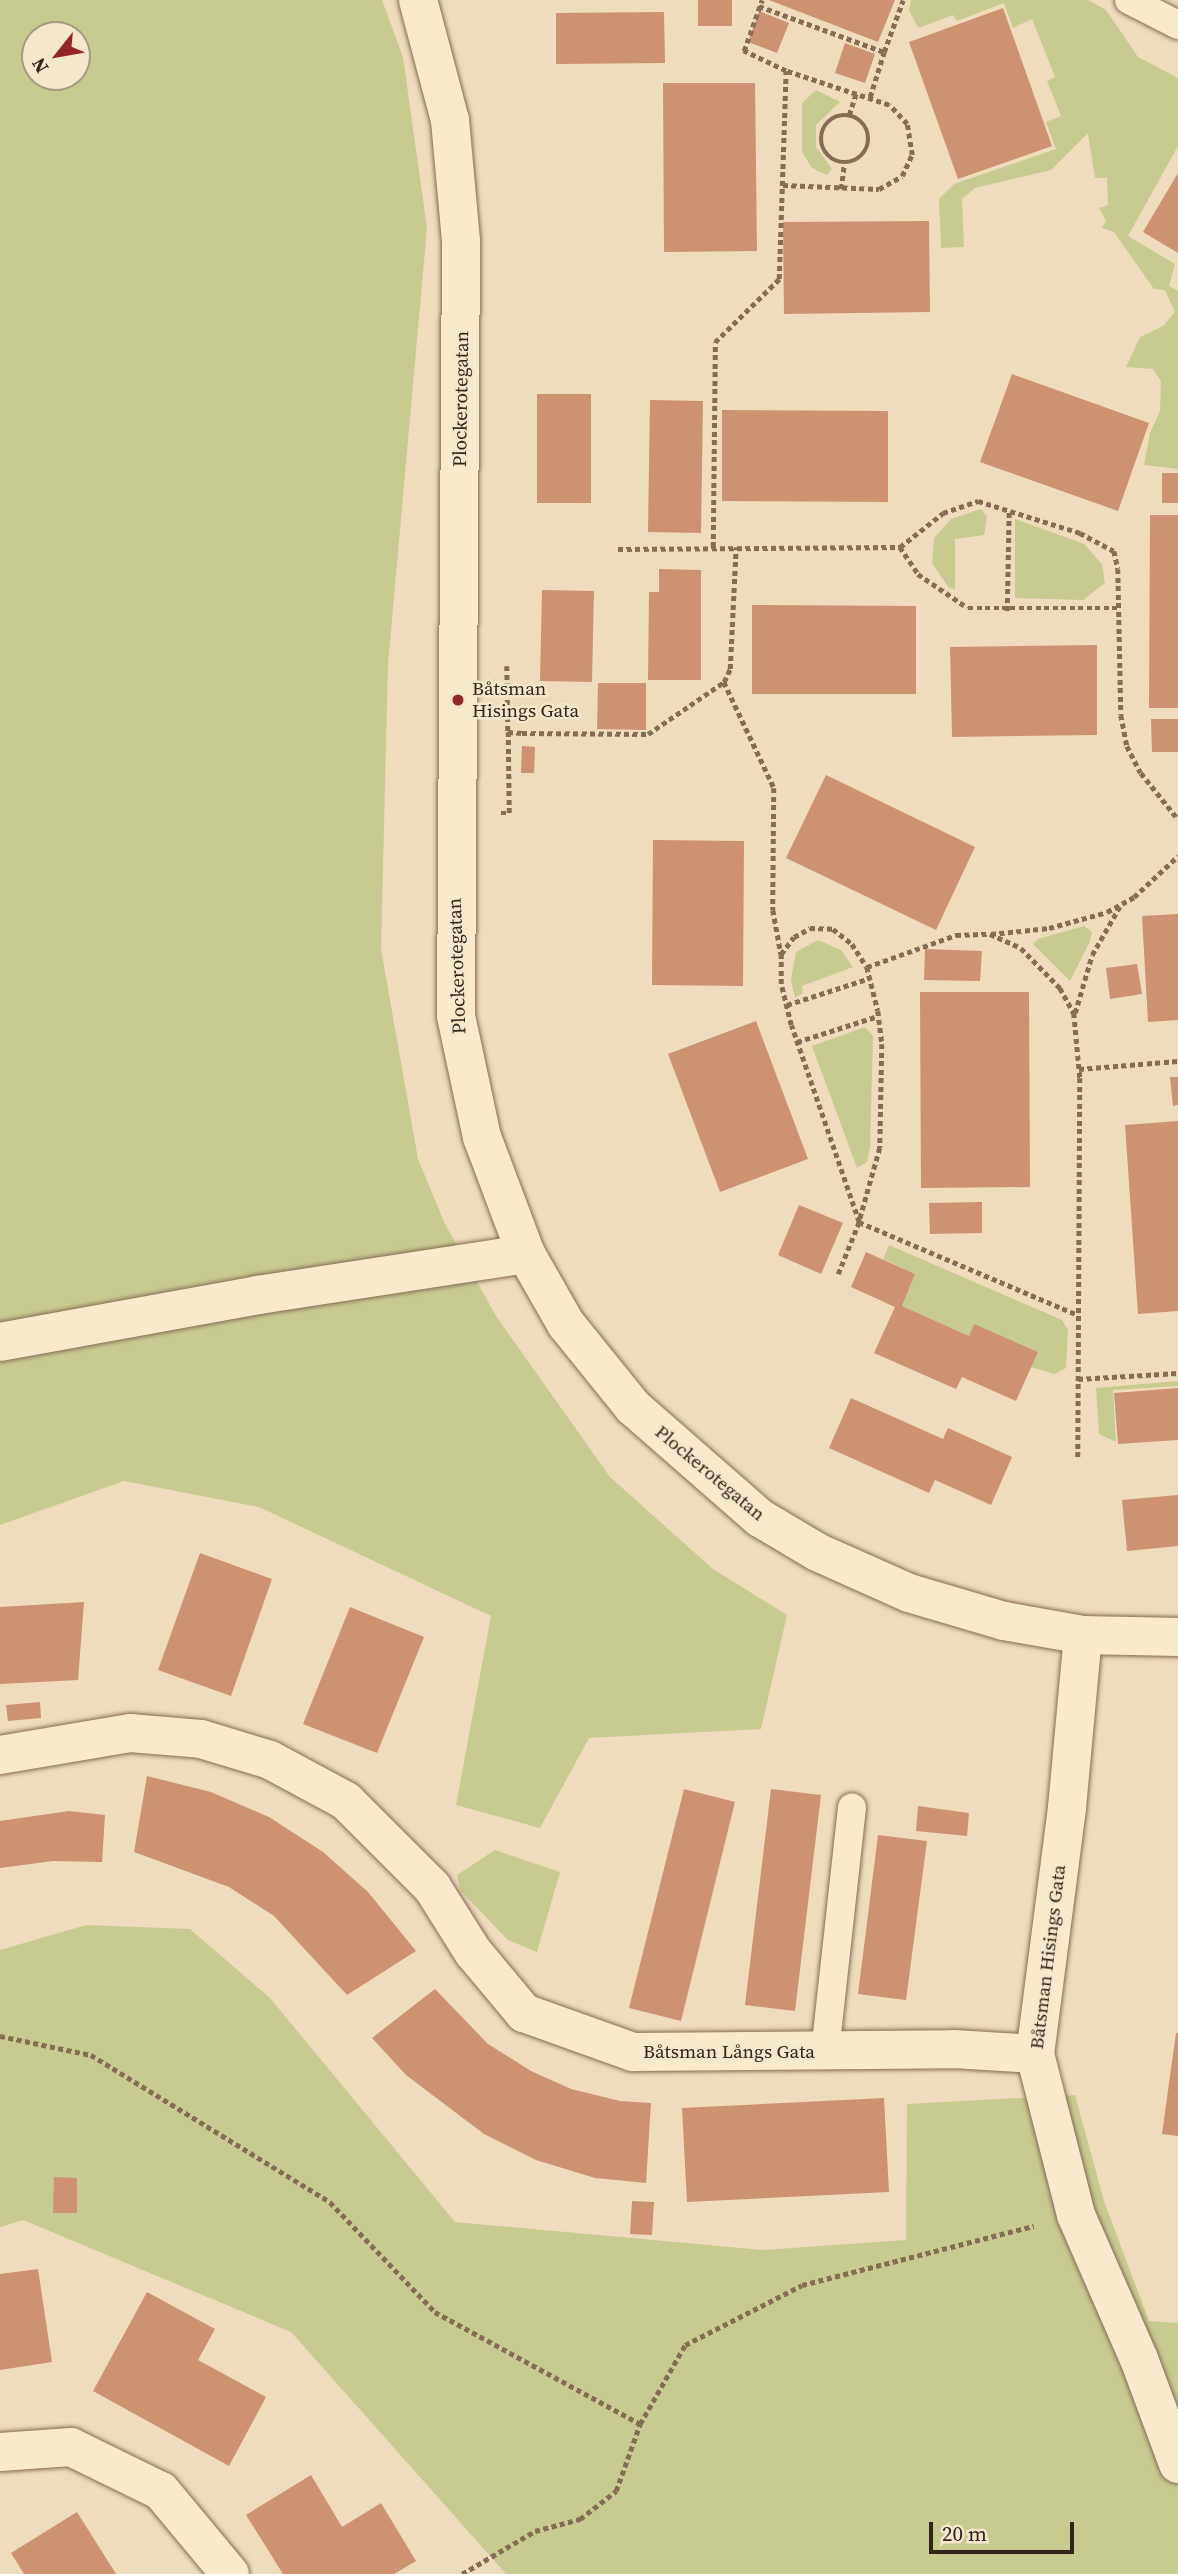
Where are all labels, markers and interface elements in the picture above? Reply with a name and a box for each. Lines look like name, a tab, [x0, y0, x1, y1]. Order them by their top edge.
north arrow	[21, 21, 91, 91]
text: N	[25, 53, 54, 78]
street label: Plockerotegatan	[448, 331, 474, 467]
place label: Båtsman Hisings Gata	[472, 678, 579, 722]
marker: Båtsman Hisings Gata	[450, 692, 466, 708]
street label: Plockerotegatan	[443, 897, 471, 1035]
street label: Plockerotegatan	[650, 1420, 770, 1526]
street label: Båtsman Hisings Gata	[1025, 1863, 1071, 2051]
street label: Båtsman Långs Gata	[643, 2041, 815, 2063]
scale bar	[933, 2508, 1078, 2552]
text: 20 m	[942, 2519, 987, 2548]

